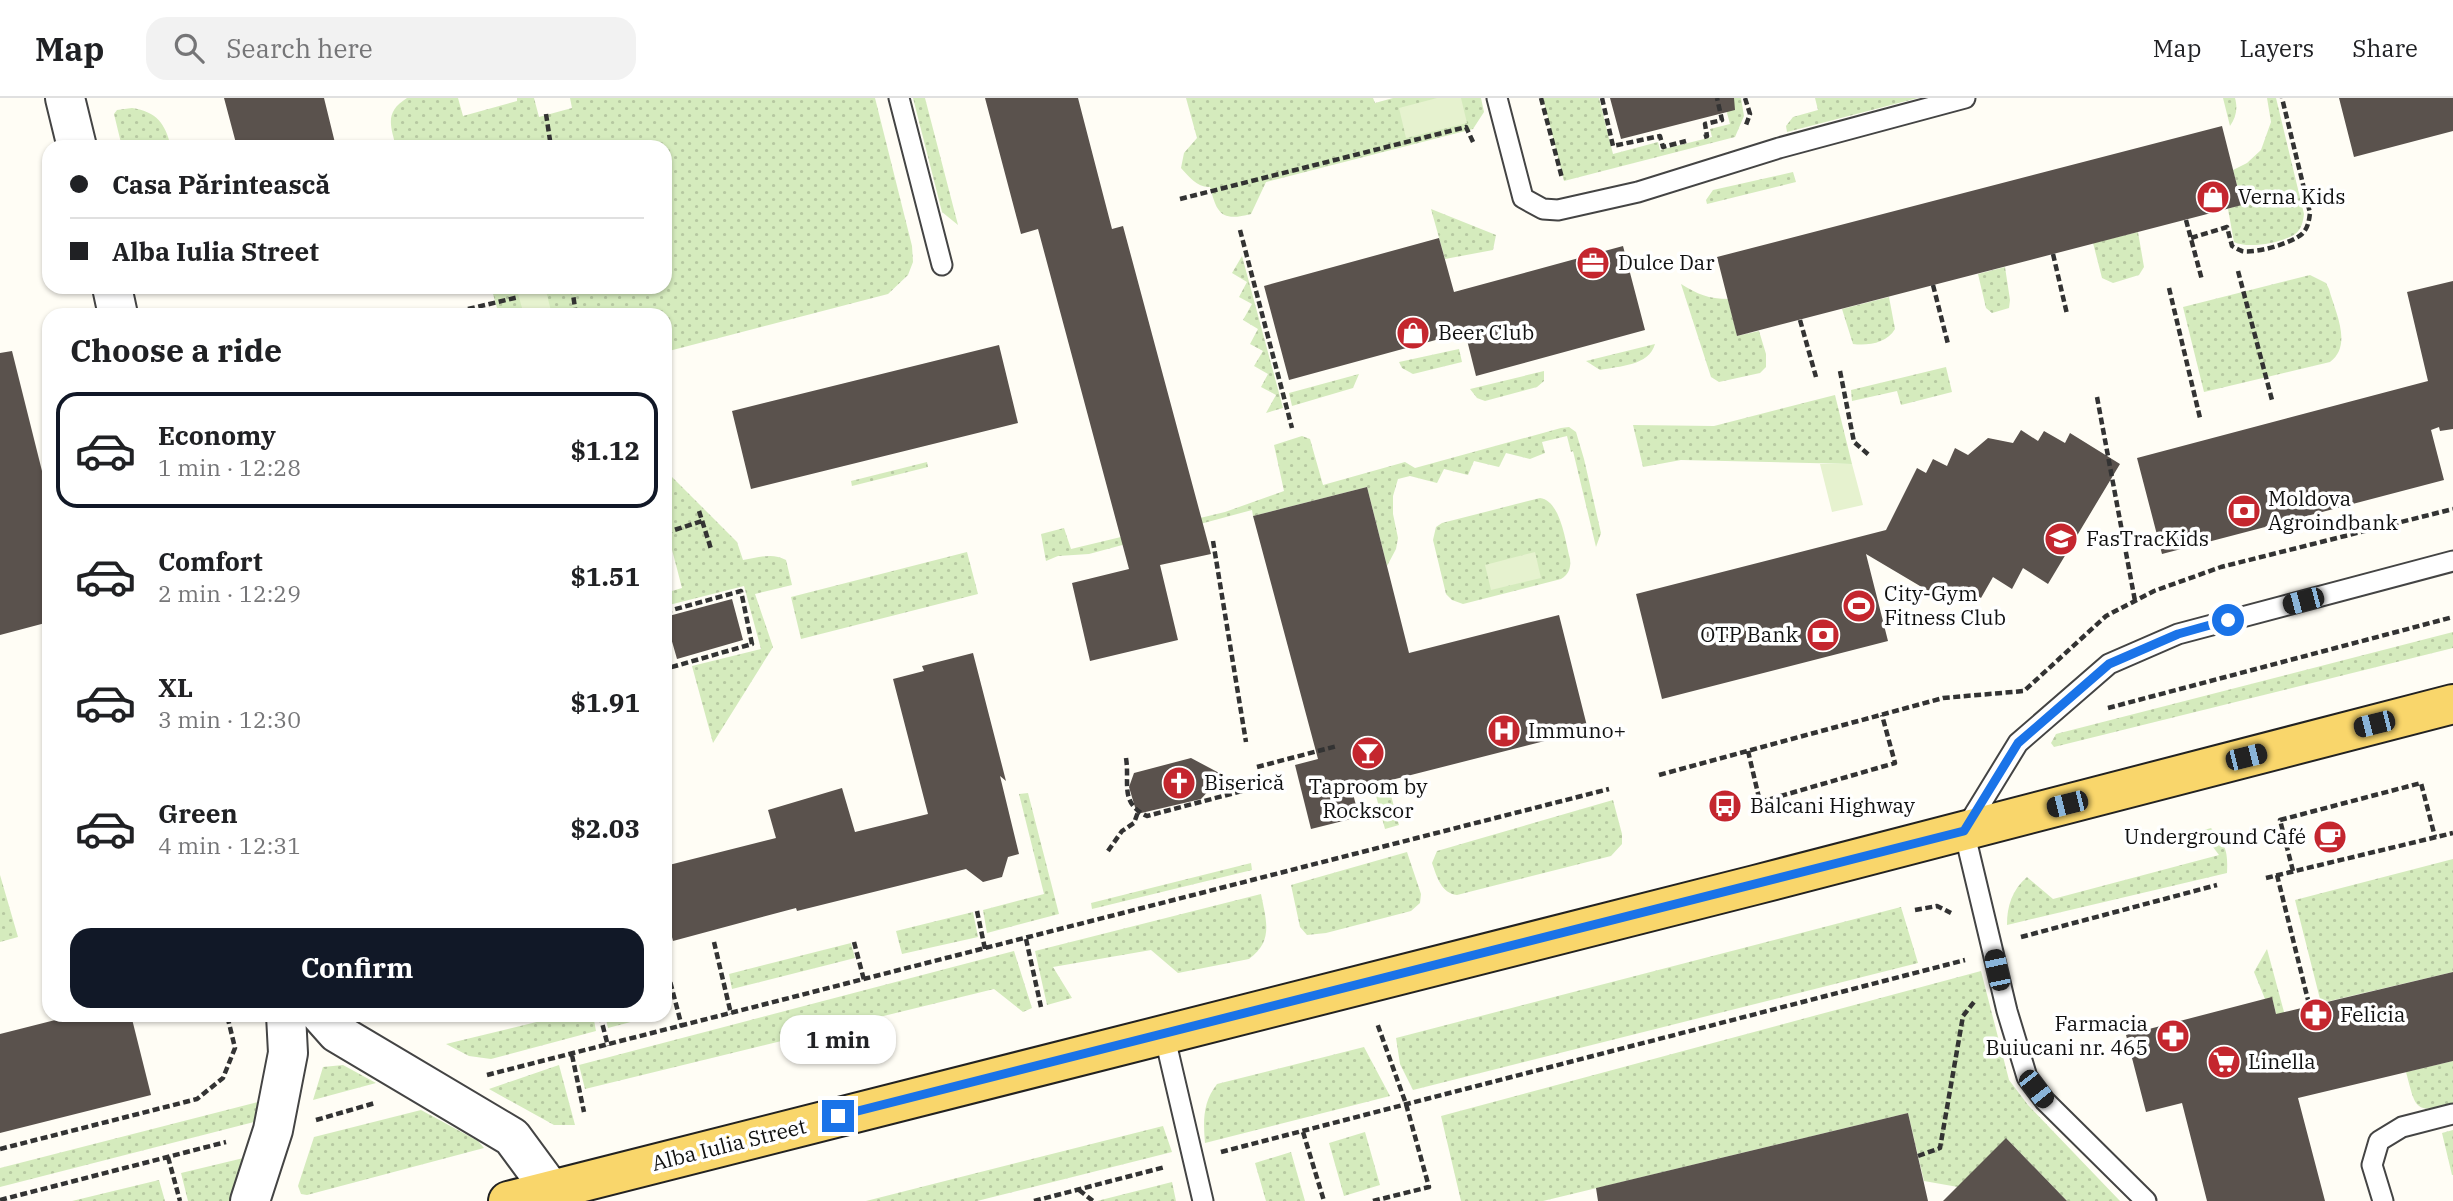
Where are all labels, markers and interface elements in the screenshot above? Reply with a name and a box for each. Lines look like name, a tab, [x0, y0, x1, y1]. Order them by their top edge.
search box	[146, 17, 636, 80]
text: Map	[35, 27, 104, 70]
icon: search	[170, 29, 208, 67]
text: Search here	[226, 31, 373, 65]
text: Map	[2153, 32, 2201, 64]
text: Layers	[2239, 32, 2314, 64]
text: Share	[2352, 32, 2418, 64]
text: Casa Părintească	[112, 167, 330, 201]
shop icon: Verna Kids	[2194, 178, 2232, 216]
place label: Verna Kids	[2238, 182, 2346, 210]
text: Alba Iulia Street	[112, 234, 319, 268]
office icon: Dulce Dar	[1574, 244, 1612, 282]
place label: Dulce Dar	[1618, 248, 1715, 276]
shop icon: Beer Club	[1394, 314, 1432, 352]
place label: Beer Club	[1438, 318, 1534, 346]
text: Choose a ride	[70, 329, 282, 371]
text: Economy	[158, 418, 276, 452]
icon: car	[74, 419, 137, 482]
text: $1.12	[570, 433, 640, 467]
text: 1 min · 12:28	[158, 452, 301, 482]
place label: Moldova Agroindbank	[2268, 484, 2398, 536]
bank icon: Moldova Agroindbank	[2225, 492, 2263, 530]
school or university icon: FasTracKids	[2042, 520, 2080, 558]
place label: FasTracKids	[2086, 524, 2209, 552]
text: Comfort	[158, 544, 263, 578]
icon: car	[74, 545, 137, 608]
text: $1.51	[570, 559, 640, 593]
text: 2 min · 12:29	[158, 578, 301, 608]
place label: City-Gym Fitness Club	[1884, 579, 2006, 631]
car	[2280, 585, 2327, 617]
sports icon: City-Gym Fitness Club	[1840, 587, 1878, 625]
route start	[2212, 604, 2244, 636]
bank icon: OTP Bank	[1804, 616, 1842, 654]
place label: OTP Bank	[1700, 620, 1799, 648]
text: XL	[158, 670, 193, 704]
icon: car	[74, 671, 137, 734]
text: $1.91	[570, 685, 640, 719]
text: 3 min · 12:30	[158, 704, 301, 734]
car	[2352, 709, 2397, 739]
hospital icon: Immuno+	[1485, 712, 1523, 750]
place label: Immuno+	[1528, 716, 1626, 744]
bar icon: Taproom by Rockscor	[1349, 734, 1387, 772]
car	[2224, 742, 2269, 772]
church icon: Biserică	[1160, 764, 1198, 802]
place label: Biserică	[1204, 768, 1284, 796]
place label: Taproom by Rockscor	[1309, 772, 1428, 824]
bus stop icon: Balcani Highway	[1706, 787, 1744, 825]
car	[2045, 789, 2090, 819]
place label: Balcani Highway	[1750, 791, 1916, 819]
text: Green	[158, 796, 238, 830]
icon: car	[74, 797, 137, 860]
text: $2.03	[570, 811, 640, 845]
cafe icon: Underground Café	[2311, 818, 2349, 856]
place label: Underground Café	[2124, 822, 2306, 850]
text: 4 min · 12:31	[158, 830, 301, 860]
button: Confirm	[70, 928, 644, 1008]
car	[1983, 947, 2012, 993]
pharmacy icon: Felicia	[2297, 996, 2335, 1034]
place label: Felicia	[2340, 1000, 2405, 1028]
place label: Farmacia Buiucani nr. 465	[1985, 1009, 2148, 1061]
callout: 1 min	[780, 1014, 896, 1063]
pharmacy icon: Farmacia Buiucani nr. 465	[2154, 1017, 2192, 1055]
text: 1 min	[806, 1024, 870, 1054]
supermarket icon: Linella	[2205, 1043, 2243, 1081]
place label: Linella	[2248, 1047, 2316, 1075]
car	[2015, 1066, 2058, 1112]
route end	[822, 1100, 854, 1132]
street label: Alba Iulia Street	[649, 1111, 809, 1177]

